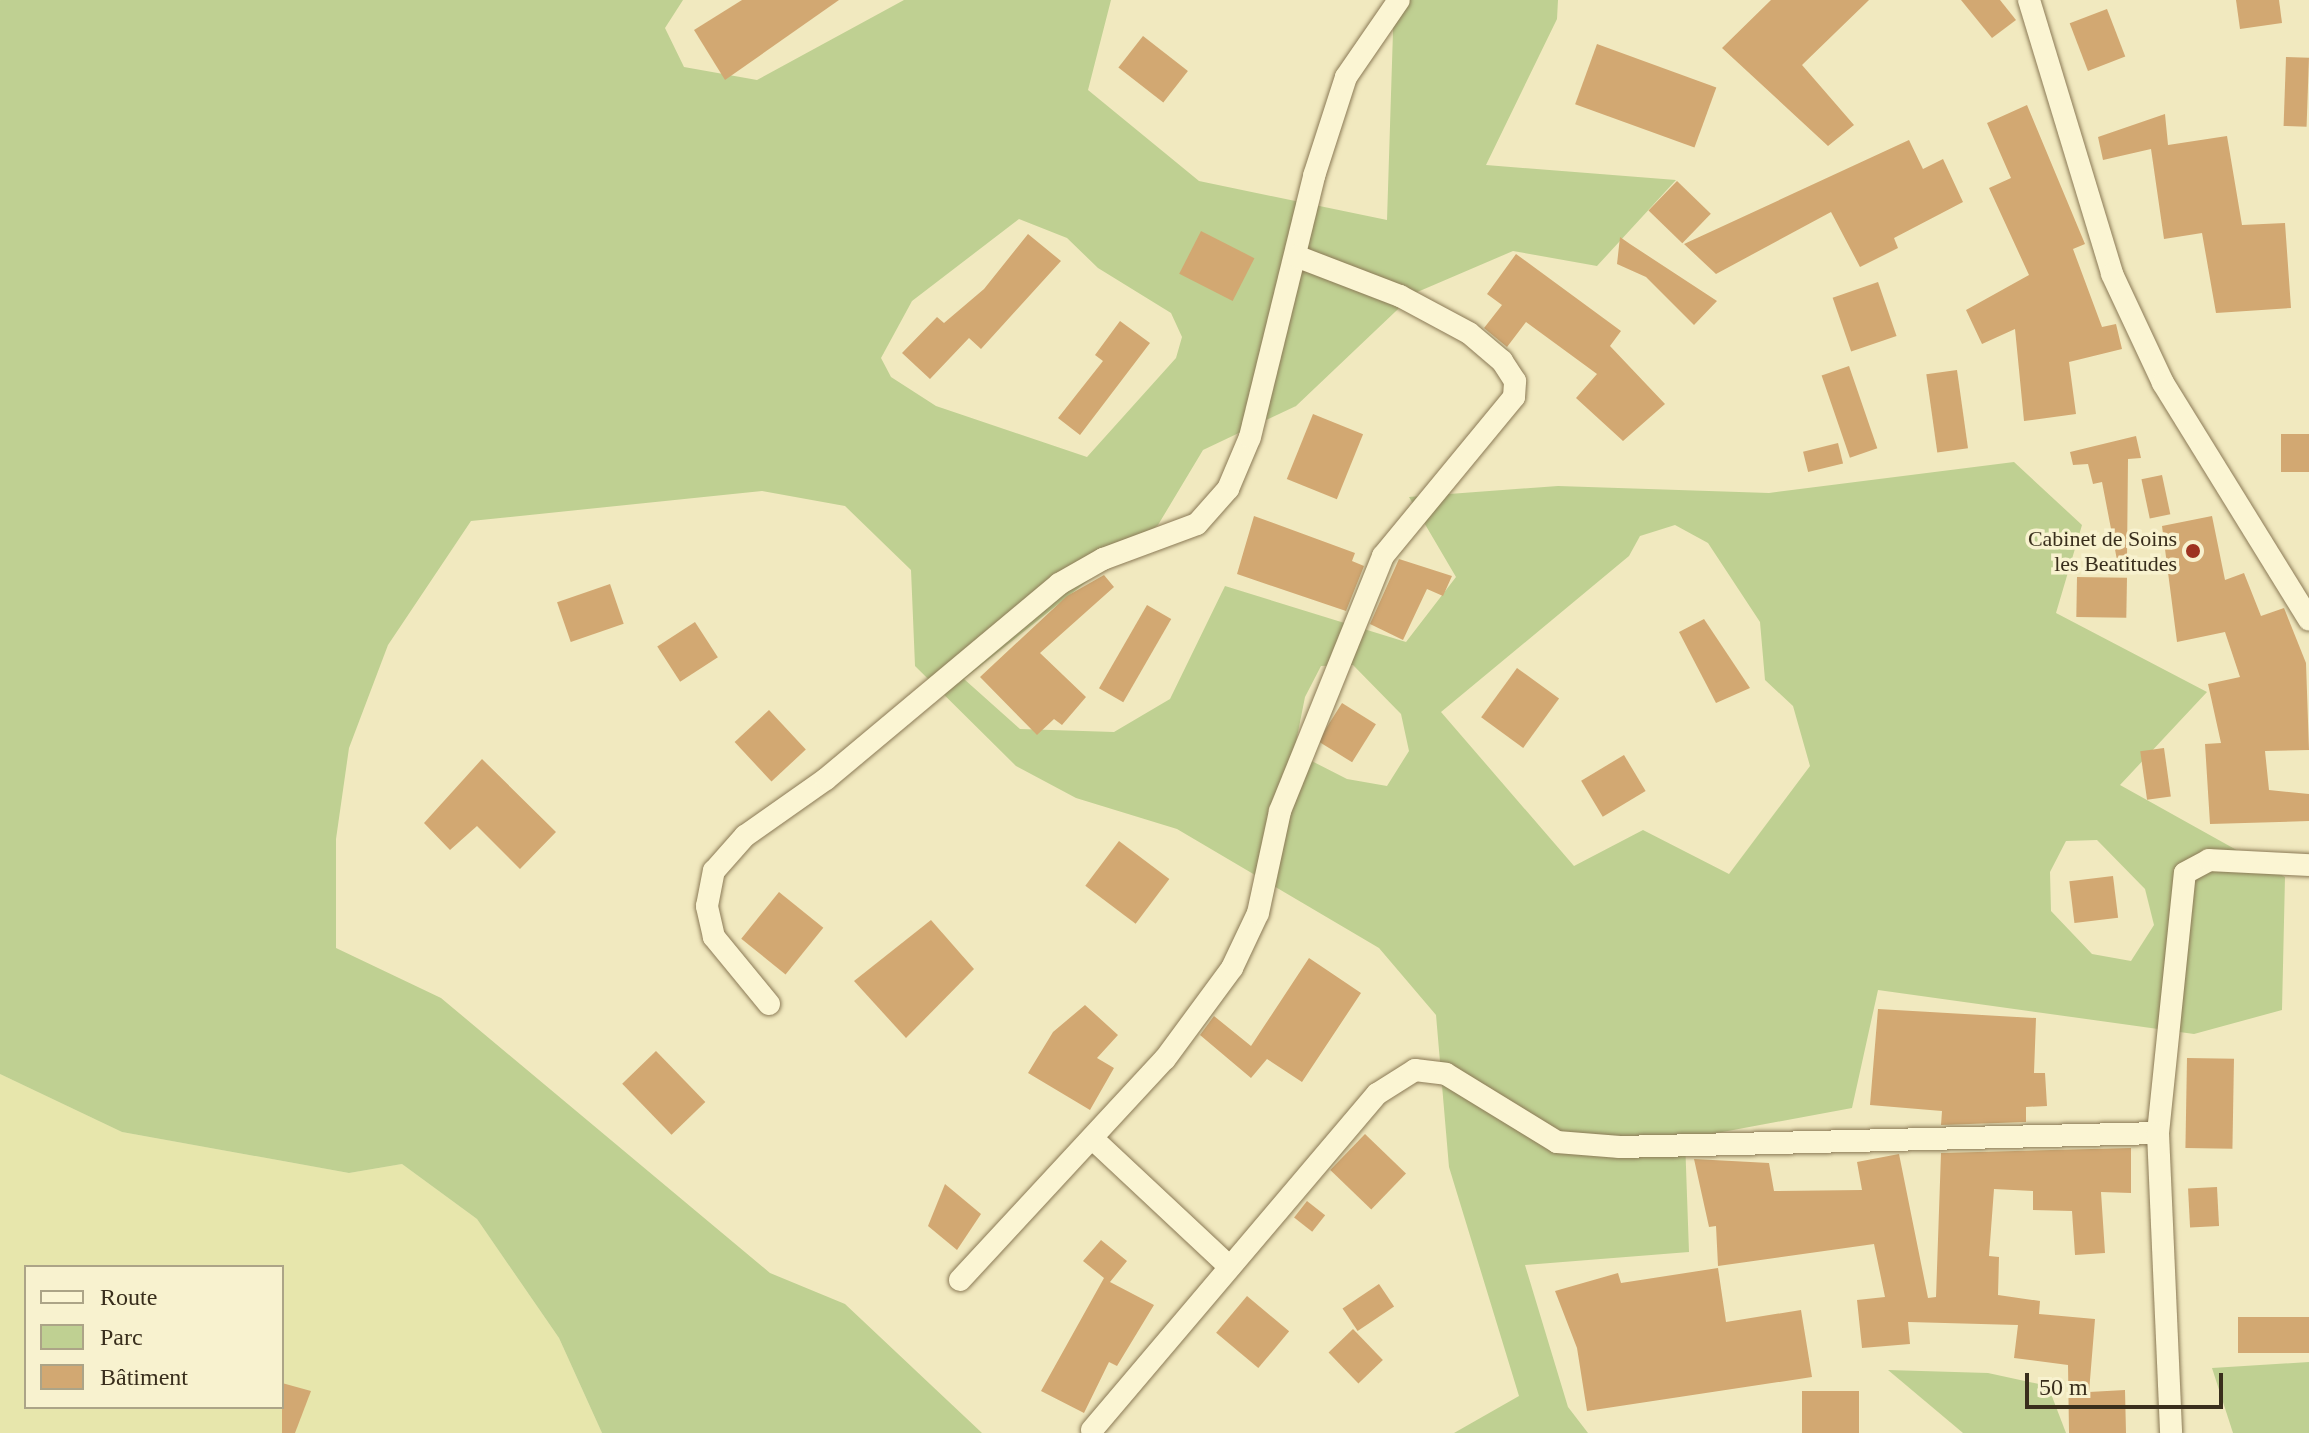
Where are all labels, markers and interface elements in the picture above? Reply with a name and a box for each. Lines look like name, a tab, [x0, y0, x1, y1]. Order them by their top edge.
place label: Cabinet de Soins les Beatitudes	[2028, 525, 2177, 576]
marker: Cabinet de Soins les Beatitudes	[2184, 542, 2202, 560]
legend	[24, 1265, 284, 1409]
text: Route	[100, 1284, 157, 1310]
text: Parc	[100, 1324, 143, 1350]
scale bar	[2029, 1357, 2227, 1407]
text: Bâtiment	[100, 1364, 188, 1390]
text: 50 m	[2039, 1374, 2088, 1400]

